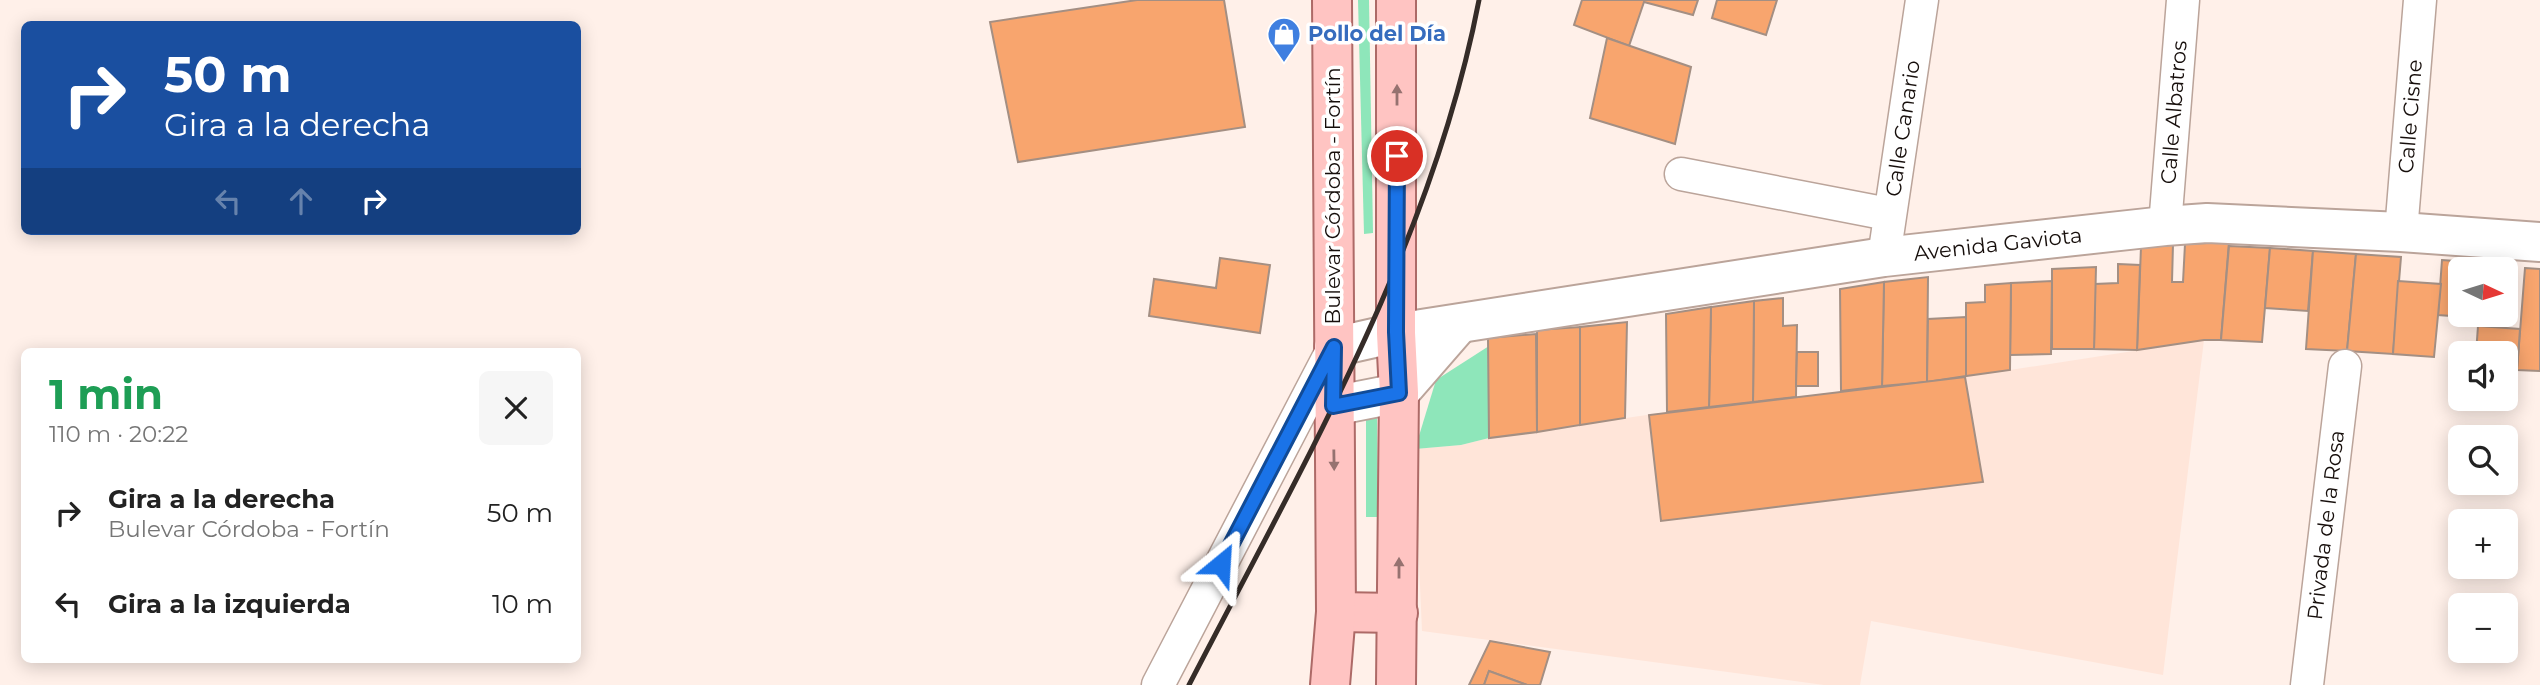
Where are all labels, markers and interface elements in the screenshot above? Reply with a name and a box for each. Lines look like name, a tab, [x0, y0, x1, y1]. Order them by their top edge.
shop icon: Pollo del Día	[1265, 15, 1303, 64]
place label: Pollo del Día	[1308, 21, 1446, 46]
street label: Calle Albatros	[2155, 40, 2192, 185]
text: 50 m	[164, 45, 292, 104]
icon: right	[49, 49, 140, 140]
street label: Calle Cisne	[2393, 58, 2427, 174]
street label: Calle Canario	[1880, 59, 1925, 198]
street label: Bulevar Córdoba - Fortín	[1320, 67, 1345, 325]
one-way arrow	[1391, 84, 1403, 106]
text: Gira a la derecha	[164, 105, 430, 144]
pin	[1367, 126, 1427, 186]
icon: arrive	[1378, 137, 1416, 175]
icon: left	[209, 182, 247, 220]
icon: ahead	[282, 182, 320, 220]
icon: right	[355, 182, 393, 220]
street label: Avenida Gaviota	[1912, 222, 2083, 266]
north arrow	[2448, 257, 2518, 327]
map controls	[2448, 257, 2518, 663]
button: sound	[2448, 341, 2518, 411]
text: 1 min	[49, 368, 163, 420]
button: close	[479, 371, 553, 445]
text: 110 m · 20:22	[49, 420, 188, 448]
button: search	[2448, 425, 2518, 495]
street label: Privada de la Rosa	[2302, 429, 2349, 621]
one-way arrow	[1328, 449, 1340, 471]
text: Gira a la derecha	[108, 483, 335, 515]
icon: right	[49, 494, 87, 532]
text: 50 m	[487, 497, 553, 529]
button: +	[2448, 509, 2518, 579]
text: Bulevar Córdoba - Fortín	[108, 515, 390, 543]
position arrow	[1184, 527, 1258, 601]
one-way arrow	[1393, 557, 1404, 579]
icon: left	[49, 585, 87, 623]
text: Gira a la izquierda	[108, 588, 351, 620]
text: 10 m	[492, 588, 553, 620]
button: −	[2448, 593, 2518, 663]

